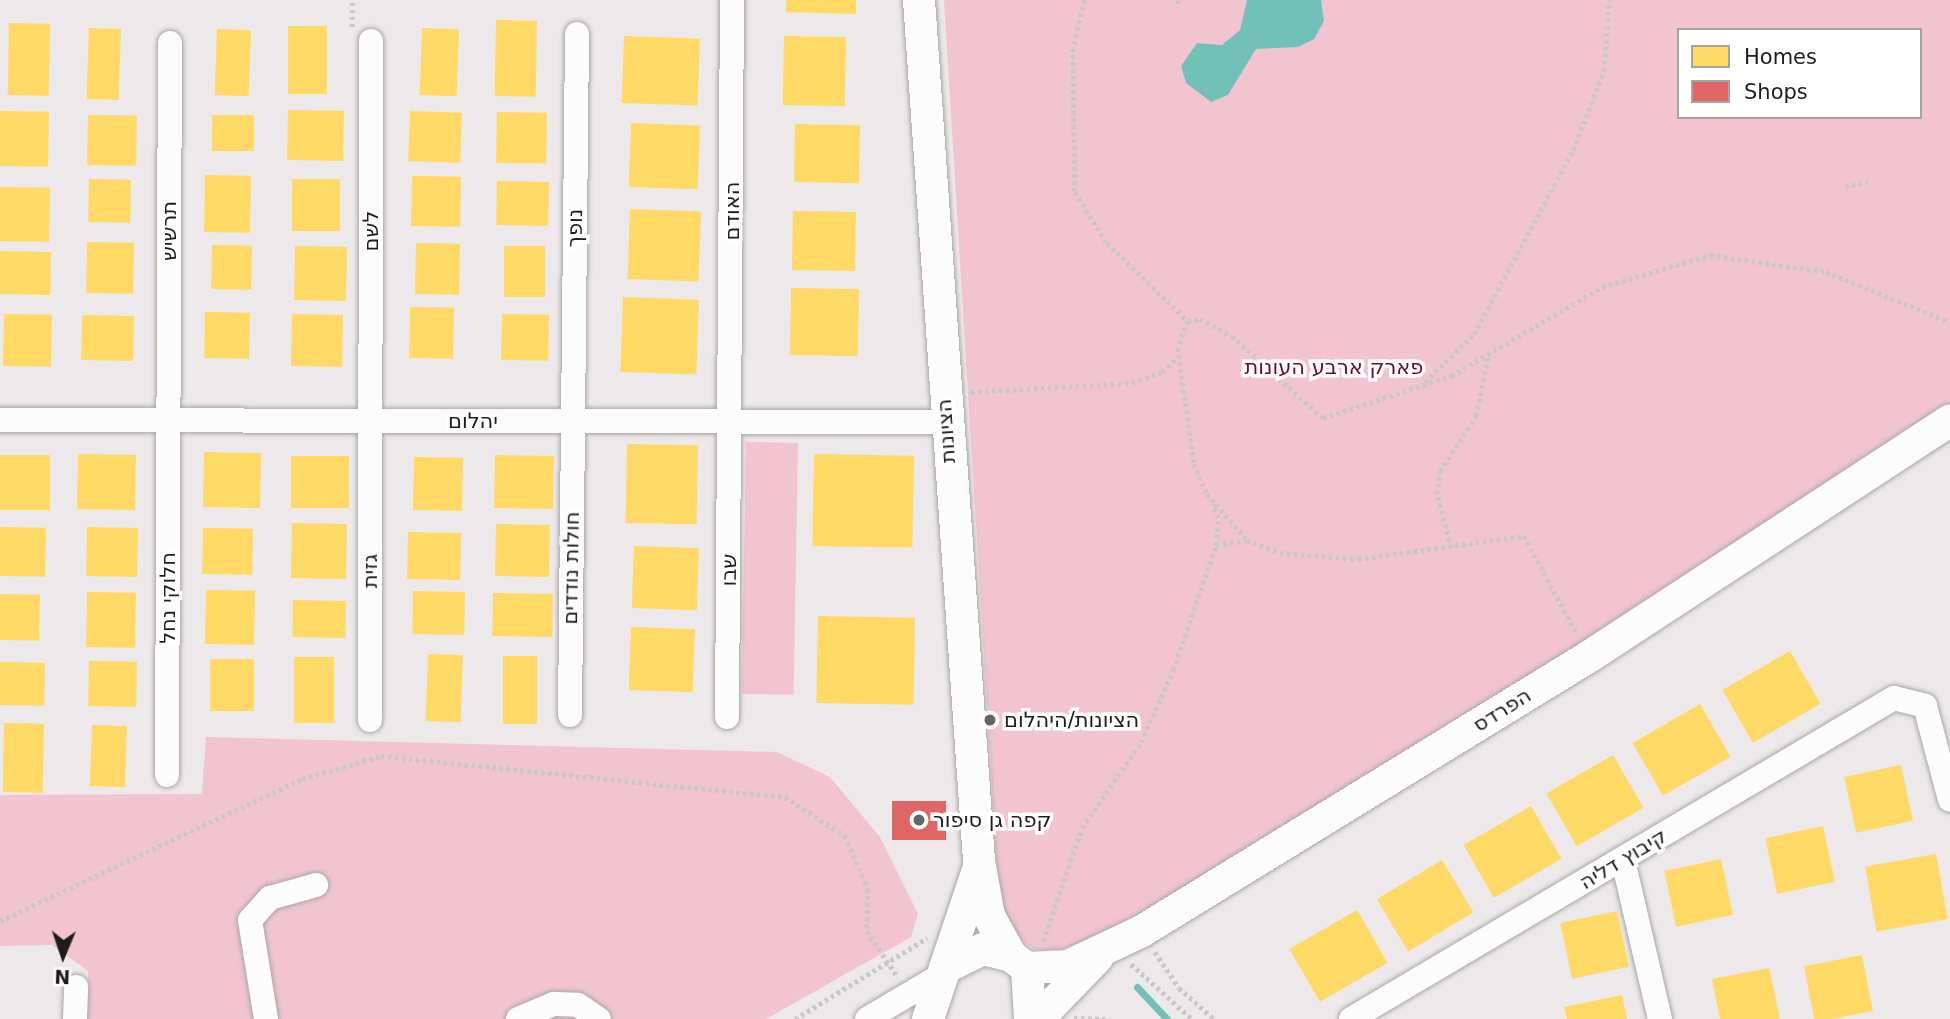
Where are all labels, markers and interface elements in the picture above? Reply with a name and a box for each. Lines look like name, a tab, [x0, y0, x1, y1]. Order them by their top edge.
legend	[1677, 28, 1922, 119]
text: Homes	[1744, 45, 1817, 69]
text: Shops	[1744, 80, 1808, 104]
street label: האודם	[719, 182, 745, 240]
street label: תרשיש	[156, 201, 182, 261]
street label: נופך	[562, 209, 588, 247]
street label: לשם	[358, 211, 384, 251]
park label: פארק ארבע העונות	[1245, 354, 1423, 380]
street label: הציונות	[931, 398, 961, 464]
street label: יהלום	[448, 408, 498, 434]
street label: חולות נודדים	[557, 511, 585, 625]
street label: חלוקי נחל	[155, 552, 181, 644]
street label: שבו	[716, 553, 742, 587]
street label: גזית	[357, 554, 383, 588]
street label: הפרדס	[1468, 682, 1536, 738]
place label: הציונות/היהלום	[1004, 707, 1139, 733]
marker: הציונות/היהלום	[982, 712, 998, 728]
place label: קפה גן סיפור	[933, 807, 1051, 833]
marker: קפה גן סיפור	[911, 812, 927, 828]
street label: קיבוץ דליה	[1575, 823, 1671, 895]
north arrow	[28, 921, 98, 991]
text: N	[54, 966, 71, 988]

